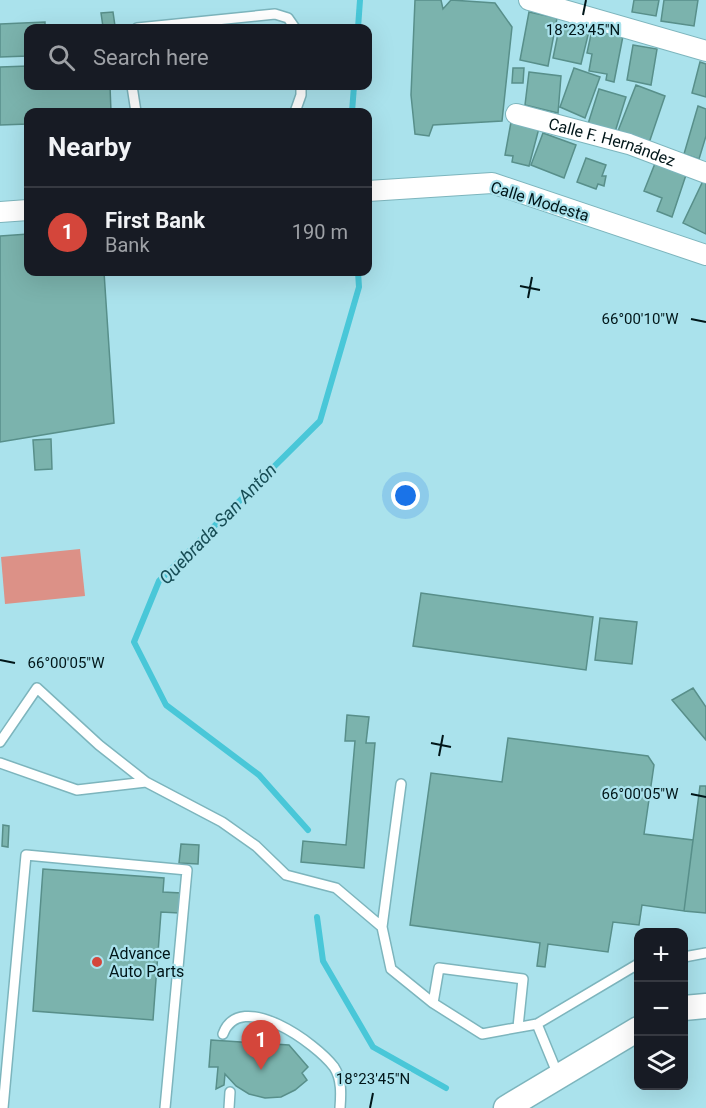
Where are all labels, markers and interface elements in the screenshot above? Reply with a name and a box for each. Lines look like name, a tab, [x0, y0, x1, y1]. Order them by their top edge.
text: 18°23'45"N	[546, 21, 620, 39]
search box	[24, 24, 372, 90]
icon: search	[45, 41, 78, 74]
text: Search here	[93, 45, 209, 70]
street label: Calle F. Hernández	[546, 114, 678, 171]
text: Nearby	[48, 132, 131, 162]
street label: Calle Modesta	[488, 177, 591, 225]
text: First Bank	[105, 208, 205, 233]
text: 1	[62, 220, 73, 244]
text: 190 m	[292, 220, 348, 244]
text: Bank	[105, 233, 150, 257]
text: 66°00'10"W	[602, 310, 678, 328]
water label: Quebrada San Antón	[155, 459, 281, 588]
your location	[391, 481, 420, 510]
text: 66°00'05"W	[28, 654, 104, 672]
text: 66°00'05"W	[602, 785, 678, 803]
map controls	[634, 928, 688, 1090]
button: +	[634, 928, 688, 982]
place label: Advance Auto Parts	[109, 944, 184, 981]
marker: Advance Auto Parts	[90, 955, 104, 969]
button: −	[634, 982, 688, 1036]
pin: 1	[242, 1020, 280, 1070]
button: layers	[634, 1036, 688, 1090]
text: 18°23'45"N	[336, 1070, 410, 1088]

